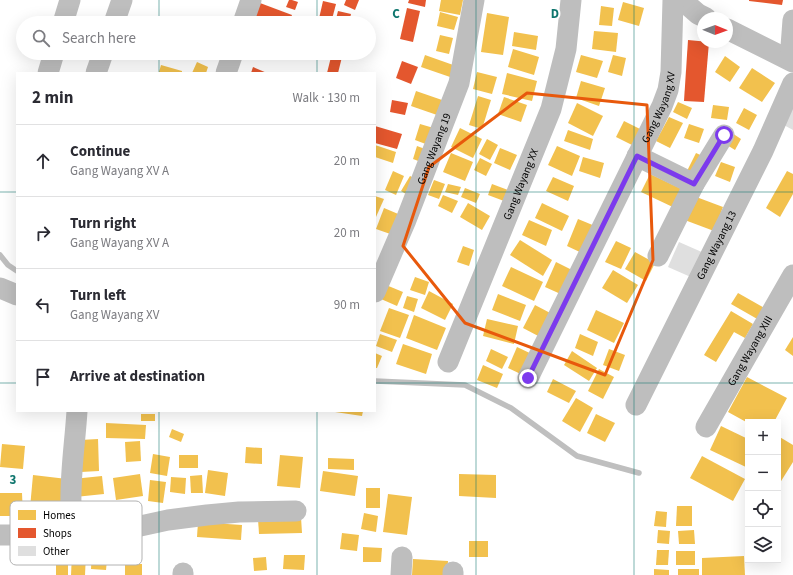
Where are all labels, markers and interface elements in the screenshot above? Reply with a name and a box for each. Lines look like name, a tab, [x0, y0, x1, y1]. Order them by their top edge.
text: C	[392, 5, 400, 23]
text: D	[551, 5, 559, 23]
north arrow	[697, 12, 733, 48]
search box	[16, 16, 376, 60]
icon: search	[30, 27, 52, 49]
text: Search here	[62, 28, 136, 49]
street label: Gang Wayang XV	[638, 70, 679, 145]
text: 2 min	[32, 86, 73, 110]
text: Walk · 130 m	[292, 89, 360, 107]
street label: Gang Wayang 19	[413, 111, 454, 186]
route start	[715, 126, 733, 144]
text: Continue	[70, 141, 130, 162]
street label: Gang Wayang XX	[499, 146, 542, 222]
icon: ahead	[32, 150, 54, 172]
text: 20 m	[334, 152, 360, 170]
text: Gang Wayang XV A	[70, 162, 169, 180]
street label: Gang Wayang 13	[692, 208, 740, 282]
text: Turn right	[70, 213, 136, 234]
icon: right	[32, 222, 54, 244]
text: 20 m	[334, 224, 360, 242]
text: Gang Wayang XV A	[70, 234, 169, 252]
text: Turn left	[70, 285, 126, 306]
icon: left	[32, 294, 54, 316]
text: 90 m	[334, 296, 360, 314]
text: Gang Wayang XV	[70, 306, 159, 324]
street label: Gang Wayang XIII	[724, 313, 776, 389]
icon: arrive	[32, 366, 54, 388]
text: Arrive at destination	[70, 366, 205, 387]
route end	[519, 369, 537, 387]
map controls	[745, 419, 781, 563]
button: +	[745, 419, 781, 455]
button: −	[745, 455, 781, 491]
text: 3	[10, 471, 17, 489]
button: locate	[745, 491, 781, 527]
legend	[10, 501, 142, 565]
text: Homes	[43, 508, 76, 523]
text: Shops	[43, 526, 72, 541]
button: layers	[745, 527, 781, 563]
text: Other	[43, 544, 69, 559]

